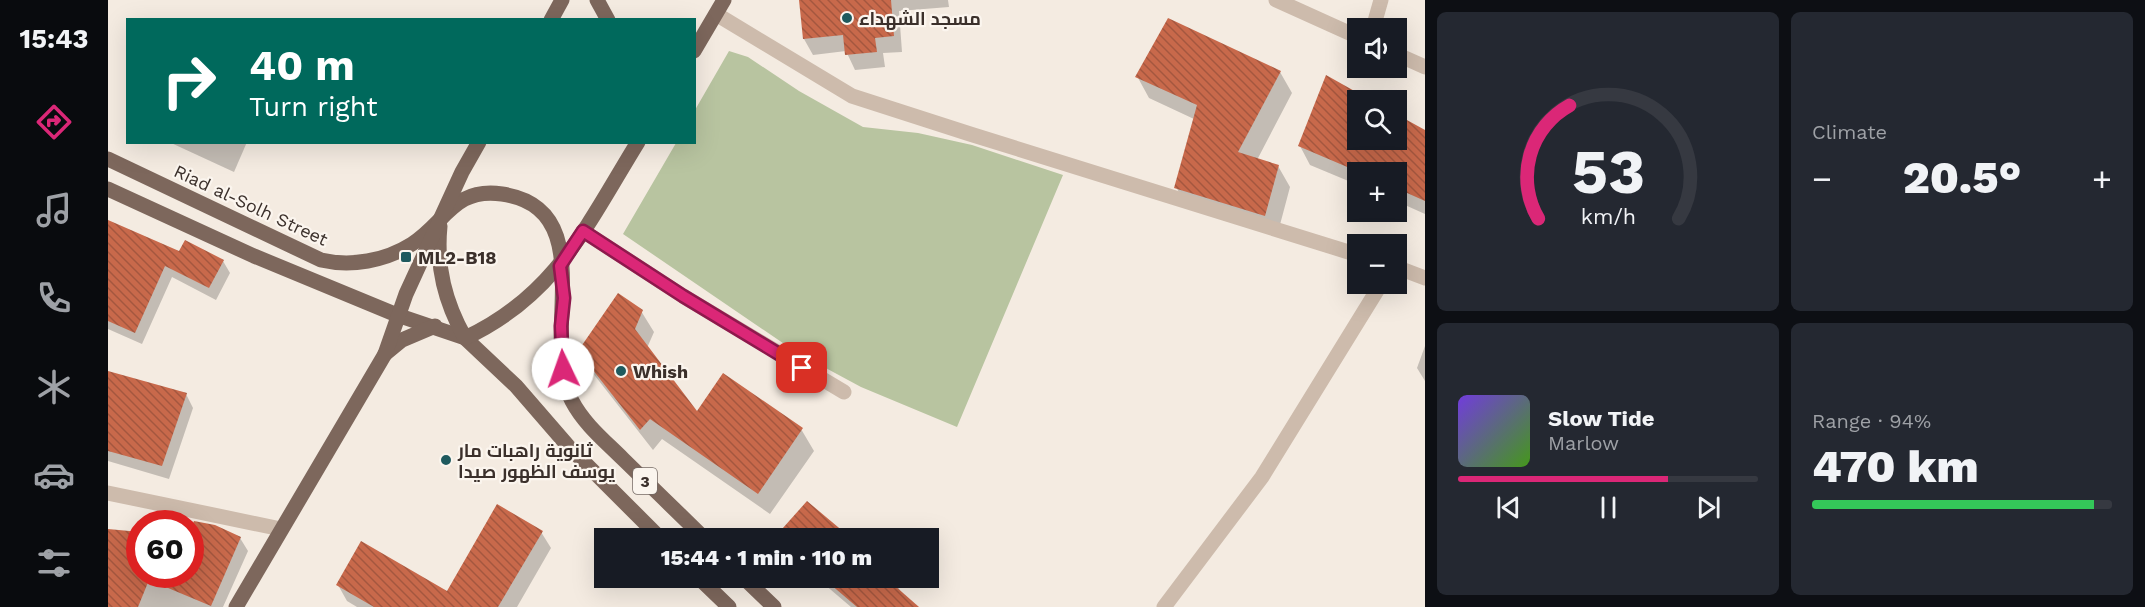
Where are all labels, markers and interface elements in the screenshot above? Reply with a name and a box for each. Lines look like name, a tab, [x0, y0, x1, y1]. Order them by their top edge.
place label: مسجد الشهداء	[859, 8, 981, 30]
marker: مسجد الشهداء	[840, 11, 854, 25]
map controls	[1347, 18, 1407, 294]
button: sound	[1347, 18, 1407, 78]
text: 15:43	[20, 23, 89, 55]
text: 40 m	[249, 41, 355, 90]
icon: right	[150, 42, 228, 120]
button: search	[1347, 90, 1407, 150]
text: Turn right	[249, 91, 378, 123]
icon: directions	[33, 101, 75, 143]
text: Climate	[1812, 120, 1887, 144]
text: 53	[1571, 135, 1645, 208]
text: 20.5°	[1903, 151, 2021, 204]
text: −	[1812, 159, 1832, 198]
text: +	[2092, 159, 2112, 198]
street label: Riad al-Solh Street	[171, 160, 332, 250]
button: +	[1347, 162, 1407, 222]
icon: music	[33, 189, 75, 231]
text: km/h	[1580, 204, 1636, 229]
button: −	[1347, 234, 1407, 294]
place label: ML2-B18	[418, 247, 497, 268]
marker: ML2-B18	[399, 250, 413, 264]
icon: phone	[33, 277, 75, 319]
position arrow	[531, 337, 595, 401]
pin	[776, 342, 827, 393]
icon: arrive	[785, 351, 818, 384]
place label: Whish	[633, 361, 688, 382]
marker: Whish	[614, 364, 628, 378]
icon: climate	[33, 366, 75, 408]
text: Slow Tide	[1548, 406, 1655, 431]
text: Range · 94%	[1812, 409, 1931, 433]
text: Marlow	[1548, 431, 1619, 455]
place label: ثانوية راهبات مار يوسف الظهور صيدا	[457, 440, 616, 483]
text: 470 km	[1812, 440, 1979, 493]
marker: ثانوية راهبات مار يوسف الظهور صيدا	[439, 453, 453, 467]
icon: car	[33, 454, 75, 496]
road number: 3	[633, 468, 657, 494]
icon: previous	[1492, 491, 1525, 524]
icon: pause	[1592, 491, 1625, 524]
icon: next	[1692, 491, 1725, 524]
speed limit sign: 60	[126, 510, 204, 588]
icon: filters	[33, 542, 75, 584]
text: 15:44 · 1 min · 110 m	[661, 545, 872, 570]

